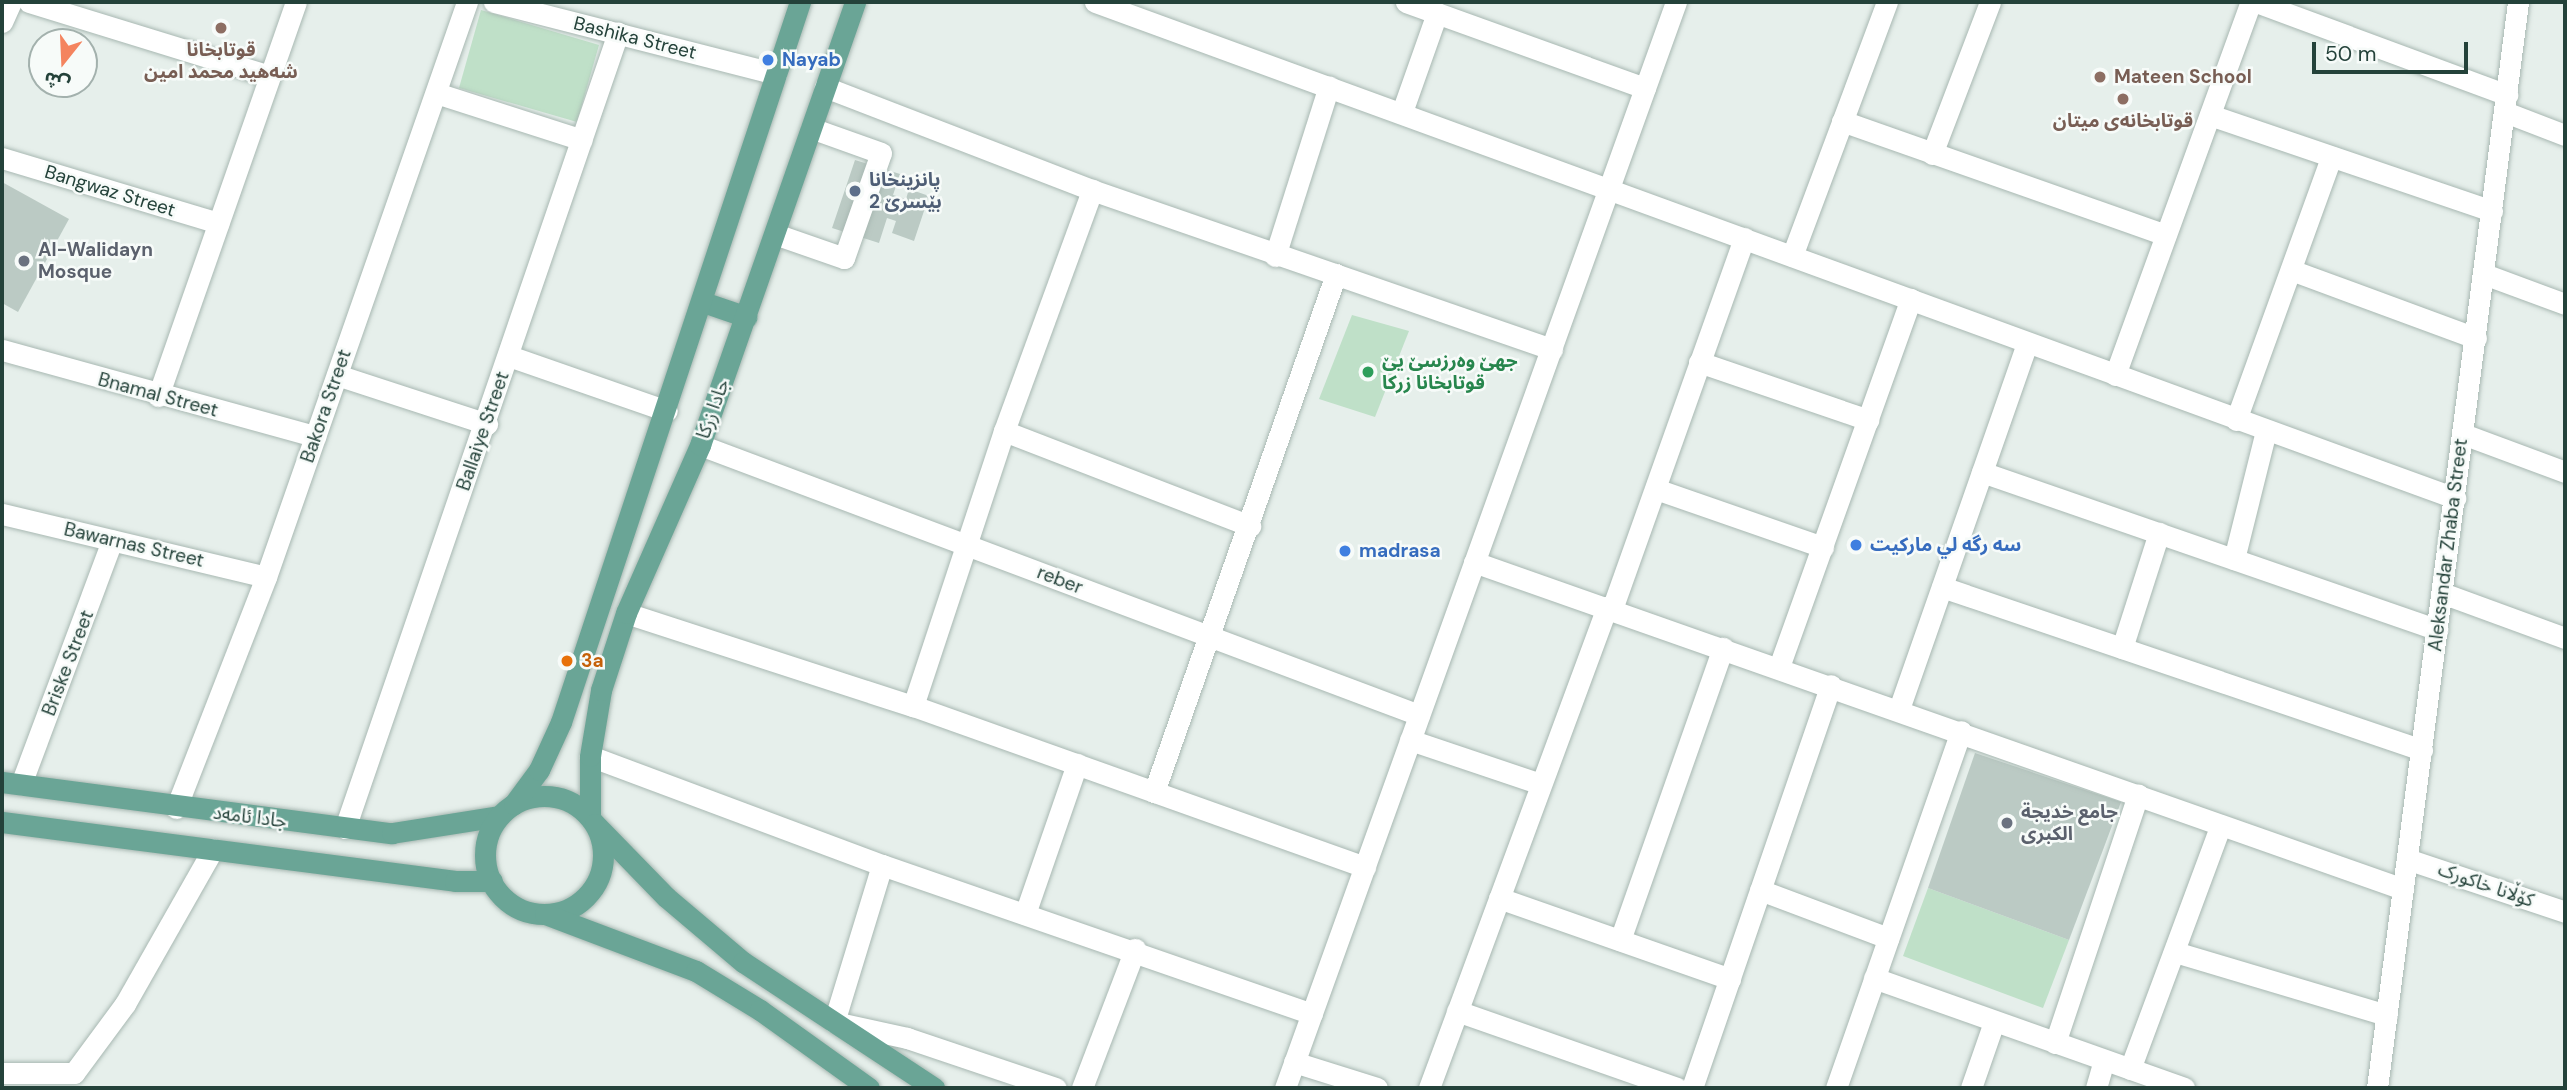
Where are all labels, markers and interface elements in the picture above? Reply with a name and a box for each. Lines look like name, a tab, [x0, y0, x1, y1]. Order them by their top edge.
street label: Bashika Street	[571, 12, 699, 64]
marker: قوتابخانا شەهید محمد امین	[213, 20, 229, 36]
north arrow	[28, 28, 98, 98]
scale bar	[2315, 28, 2471, 72]
place label: قوتابخانا شەهید محمد امین	[144, 39, 298, 83]
text: 50 m	[2325, 40, 2376, 68]
place label: Nayab	[782, 49, 841, 71]
marker: Nayab	[760, 52, 776, 68]
text: ش	[41, 66, 73, 97]
place label: Mateen School	[2114, 66, 2252, 88]
marker: Mateen School	[2092, 69, 2108, 85]
marker: قوتابخانەی میتان	[2115, 91, 2131, 107]
place label: قوتابخانەی میتان	[2053, 110, 2193, 132]
street label: Bangwaz Street	[42, 160, 178, 222]
place label: پانزینخانا بێسرێ 2	[869, 169, 942, 213]
marker: پانزینخانا بێسرێ 2	[847, 183, 863, 199]
place label: Al-Walidayn Mosque	[38, 239, 153, 283]
marker: Al-Walidayn Mosque	[16, 253, 32, 269]
street label: Bakora Street	[296, 346, 356, 466]
place label: جھێ وەرزسێ یێ قوتابخانا زرکا	[1382, 350, 1518, 394]
marker: جھێ وەرزسێ یێ قوتابخانا زرکا	[1360, 364, 1376, 380]
street label: Bnamal Street	[96, 368, 220, 422]
street label: Ballaiye Street	[452, 368, 514, 494]
street label: جادا زرکا	[692, 376, 734, 442]
street label: Aleksandar Zhaba Street	[2424, 437, 2472, 653]
street label: Bawarnas Street	[62, 518, 206, 572]
place label: سه رگه لي ماركيت	[1870, 534, 2021, 556]
marker: سه رگه لي ماركيت	[1848, 537, 1864, 553]
place label: madrasa	[1359, 540, 1441, 562]
marker: madrasa	[1337, 543, 1353, 559]
street label: reber	[1034, 561, 1086, 599]
street label: Briske Street	[37, 607, 99, 719]
place label: 3a	[581, 650, 604, 672]
marker: 3a	[559, 653, 575, 669]
street label: جادا ئامەد	[212, 801, 288, 833]
place label: جامع خدیجة الکبری	[2021, 801, 2118, 845]
marker: جامع خدیجة الکبری	[1999, 815, 2015, 831]
street label: کۆڵانا خاکورک	[2435, 858, 2537, 912]

